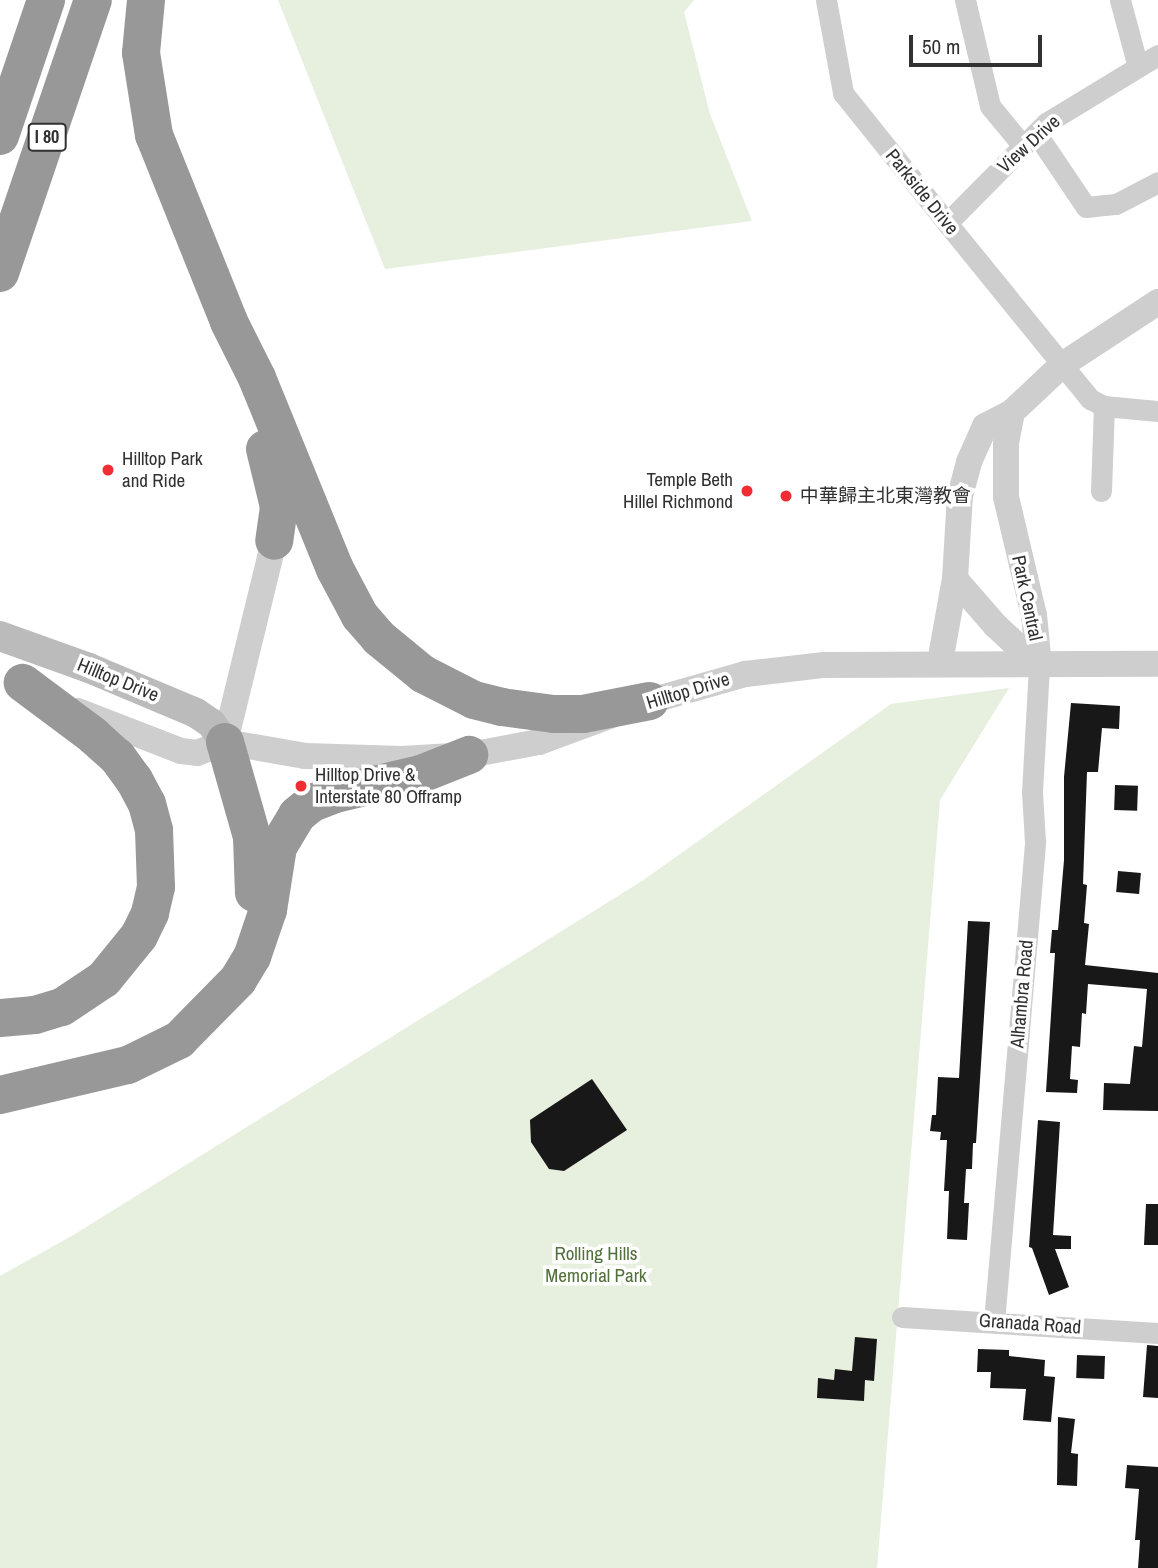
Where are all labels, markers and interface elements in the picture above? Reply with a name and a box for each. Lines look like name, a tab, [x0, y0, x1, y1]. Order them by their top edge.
scale bar	[913, 21, 1046, 65]
text: 50 m	[922, 32, 960, 61]
street label: View Drive	[993, 110, 1065, 178]
road number: I 80	[26, 122, 68, 152]
street label: Parkside Drive	[881, 145, 963, 239]
place label: Hilltop Park and Ride	[122, 448, 203, 492]
marker: Hilltop Park and Ride	[100, 462, 116, 478]
place label: Temple Beth Hillel Richmond	[623, 469, 733, 513]
marker: Temple Beth Hillel Richmond	[739, 483, 755, 499]
place label: 中華歸主北東灣教會	[800, 485, 971, 507]
marker: 中華歸主北東灣教會	[778, 488, 794, 504]
street label: Park Central	[1007, 553, 1047, 643]
street label: Hilltop Drive	[74, 653, 162, 707]
street label: Hilltop Drive	[644, 668, 732, 714]
place label: Hilltop Drive & Interstate 80 Offramp	[315, 764, 462, 808]
marker: Hilltop Drive & Interstate 80 Offramp	[293, 778, 309, 794]
street label: Alhambra Road	[1006, 939, 1038, 1049]
park label: Rolling Hills Memorial Park	[545, 1243, 647, 1287]
street label: Granada Road	[978, 1309, 1082, 1339]

